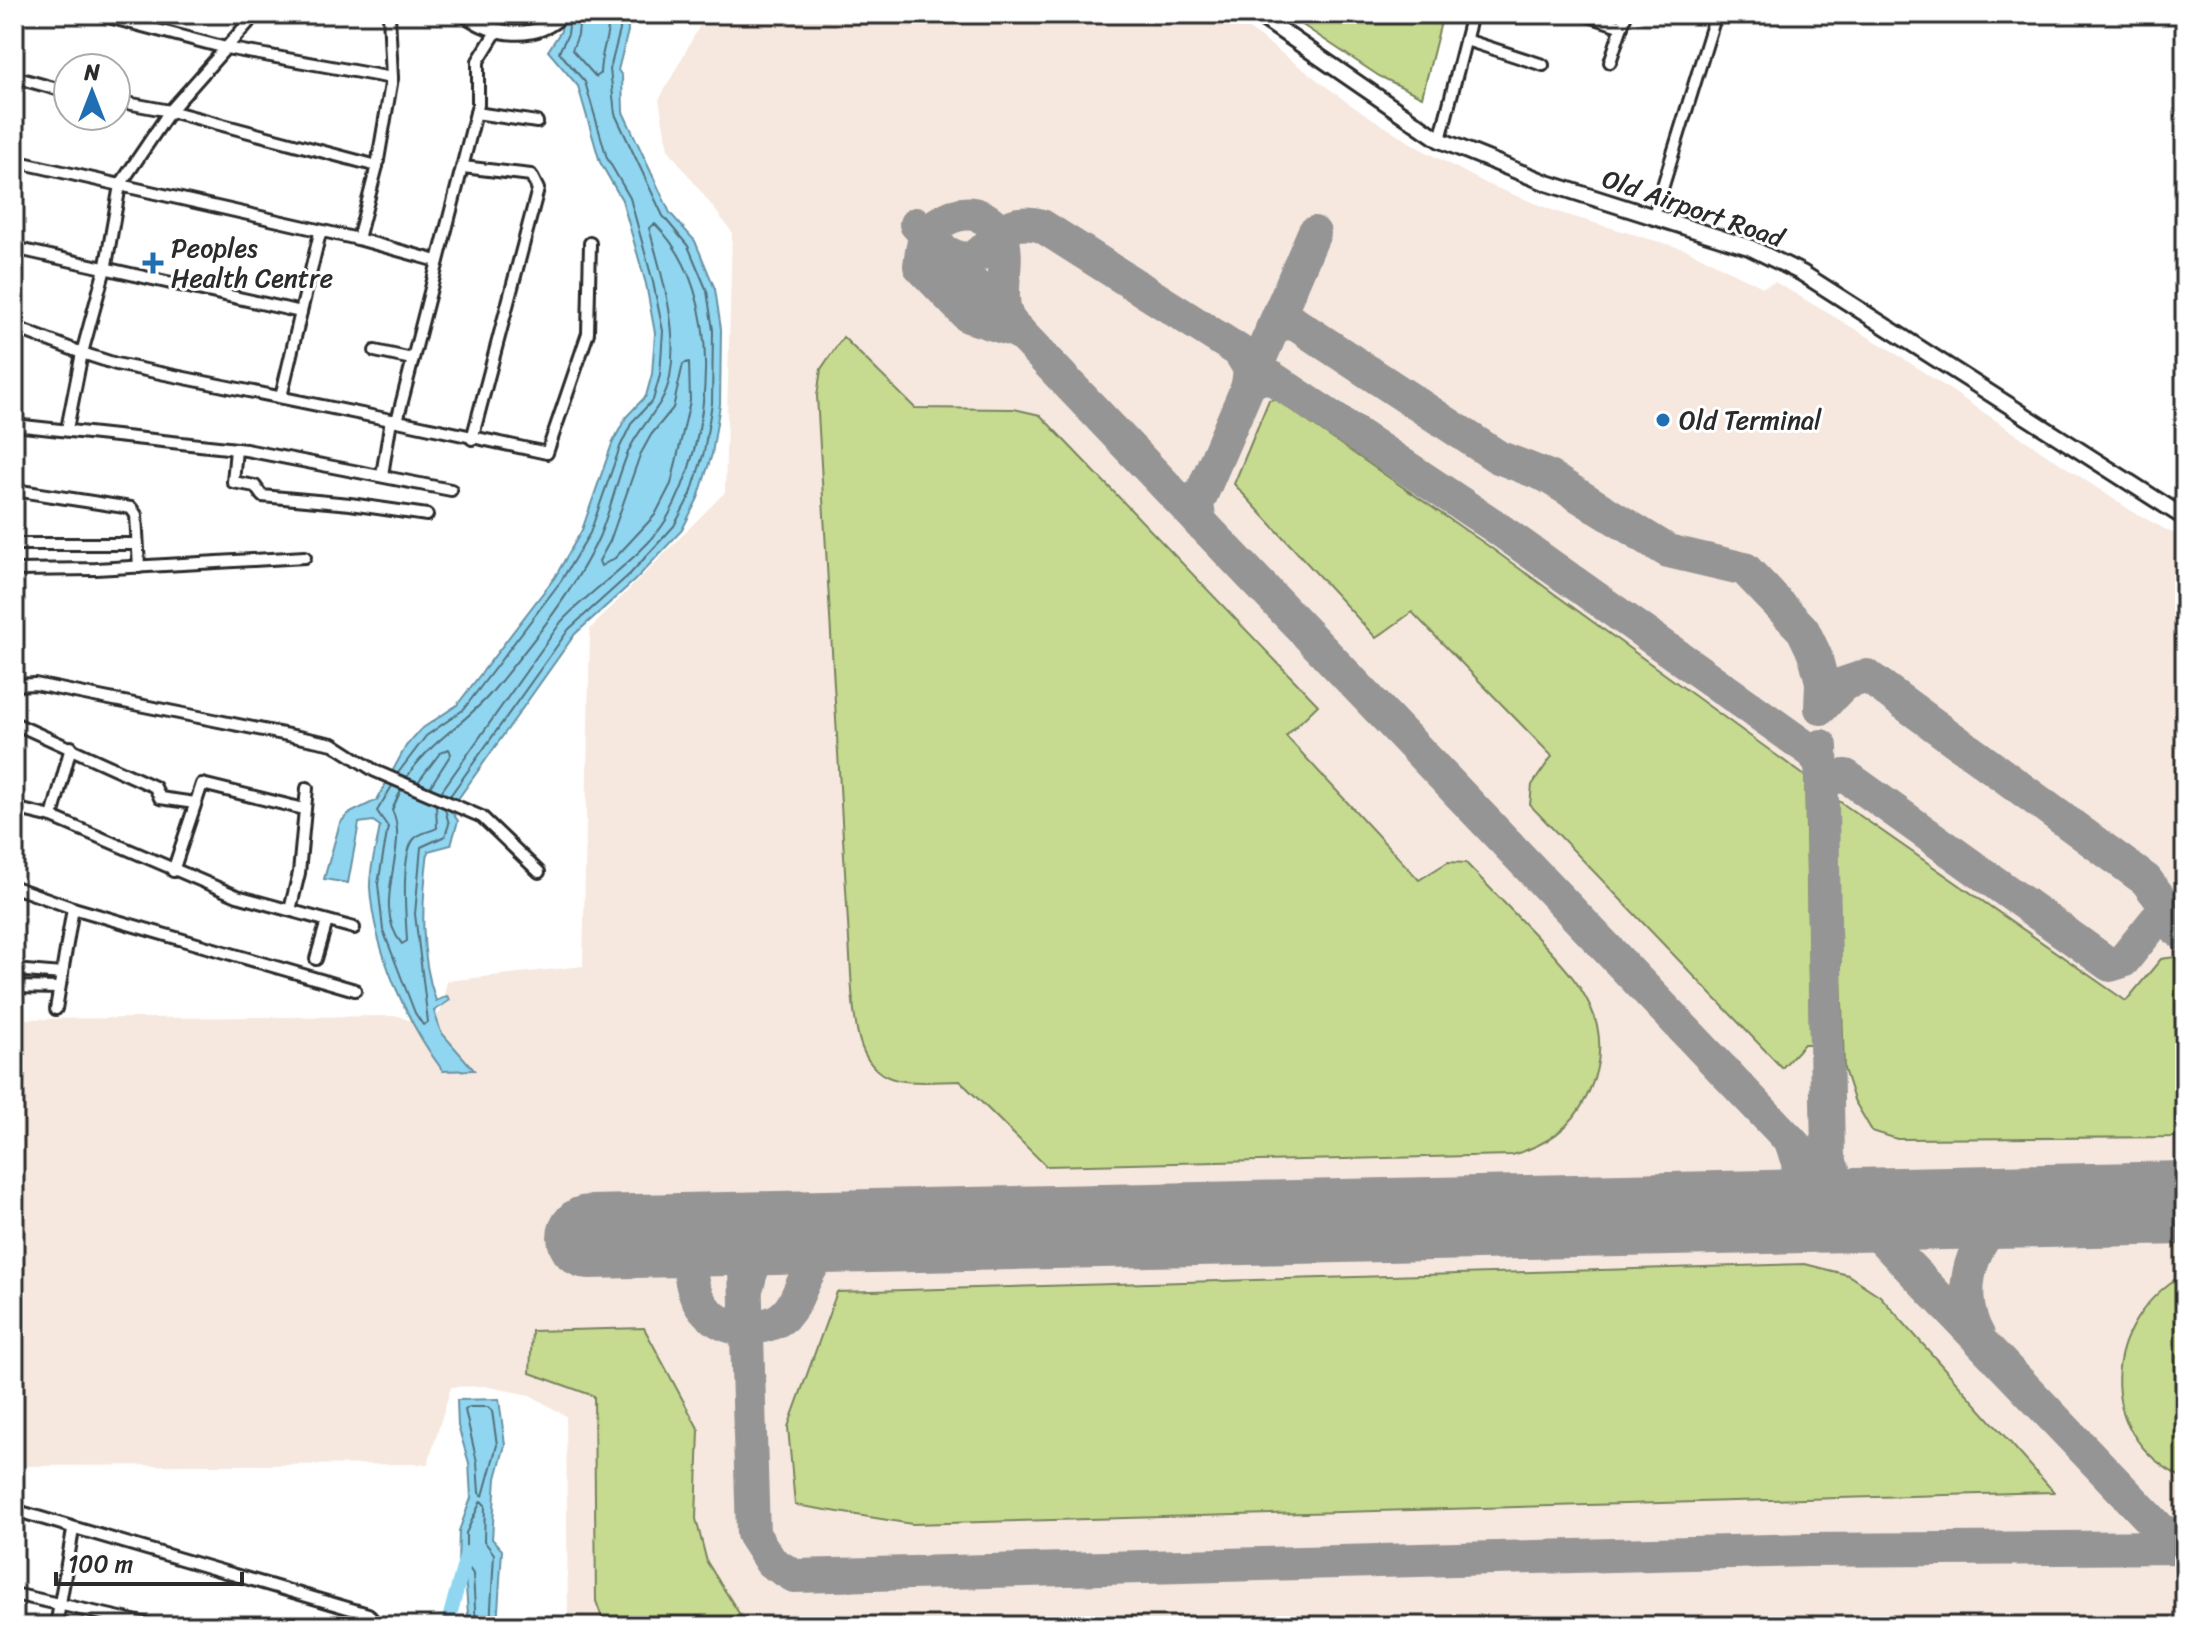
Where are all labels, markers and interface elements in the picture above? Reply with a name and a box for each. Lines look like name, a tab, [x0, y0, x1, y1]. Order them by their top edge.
north arrow	[52, 52, 132, 132]
text: N	[83, 53, 100, 92]
street label: Old Airport Road	[1596, 155, 1792, 261]
place label: Peoples Health Centre	[171, 225, 333, 301]
marker: Peoples Health Centre	[142, 252, 164, 274]
place label: Old Terminal	[1679, 397, 1822, 443]
marker: Old Terminal	[1654, 411, 1672, 429]
scale bar	[56, 1536, 242, 1586]
text: 100 m	[68, 1543, 133, 1585]

